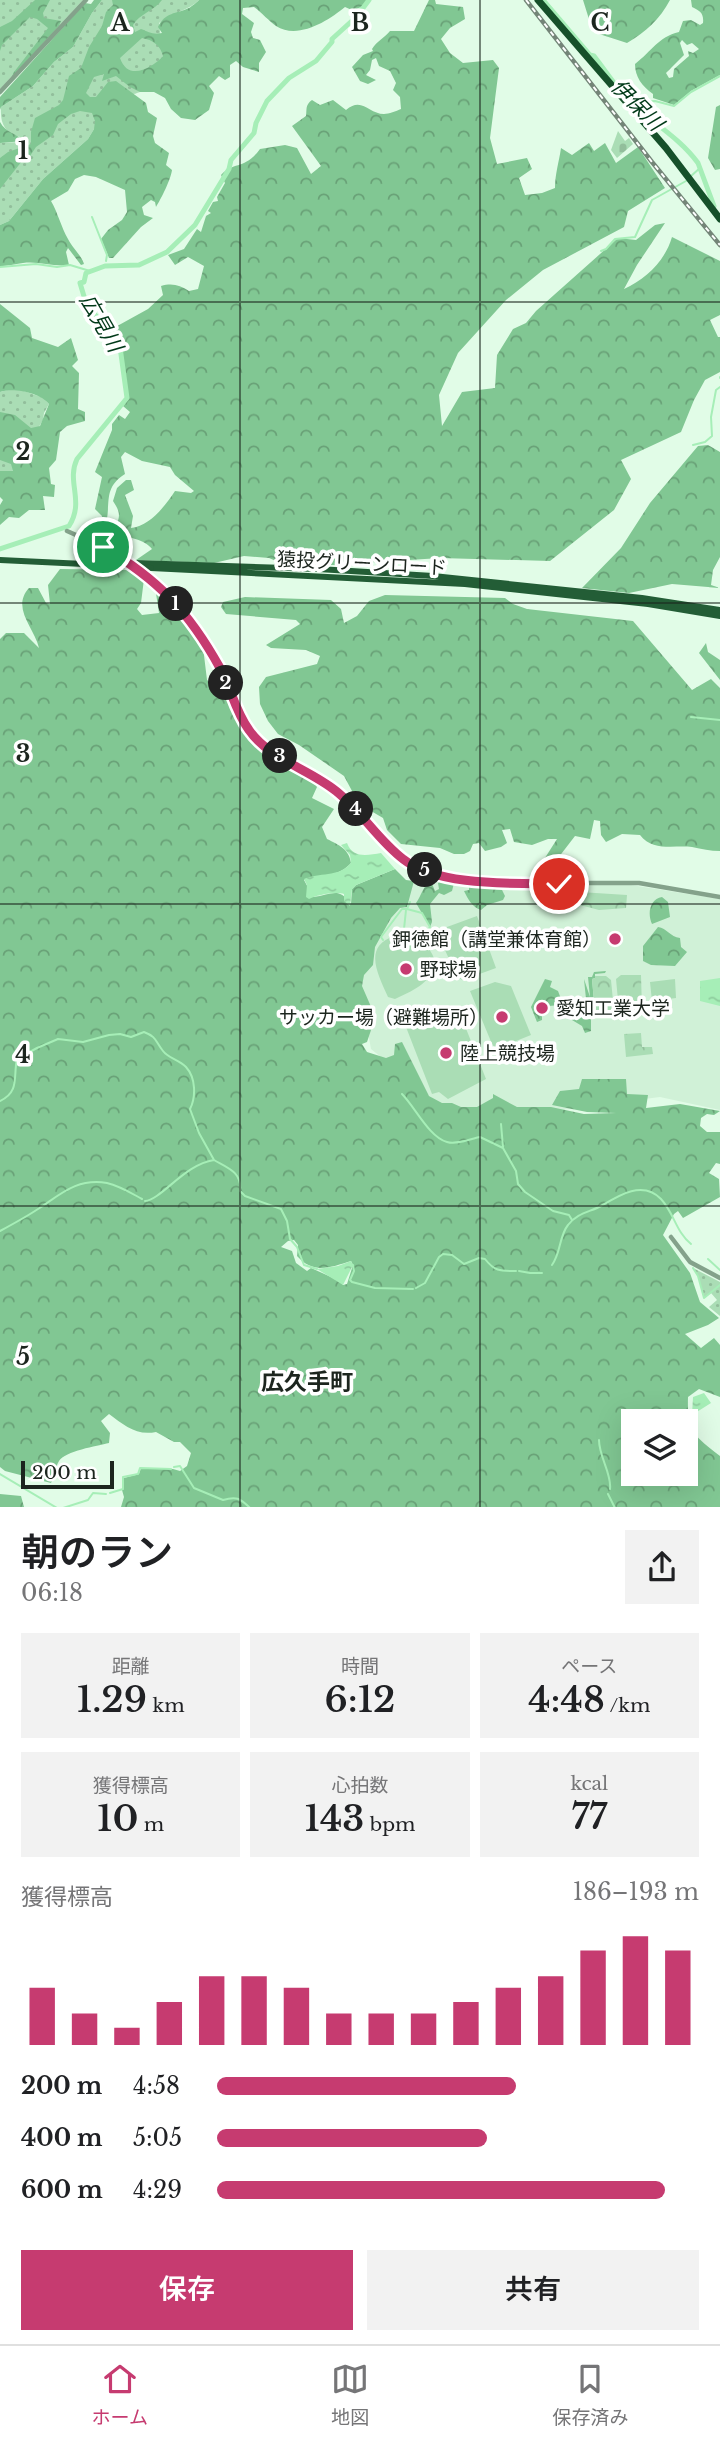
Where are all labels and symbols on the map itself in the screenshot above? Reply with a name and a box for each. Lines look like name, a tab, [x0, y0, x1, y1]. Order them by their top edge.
text: A	[110, 9, 131, 37]
text: B	[351, 9, 369, 37]
text: C	[591, 9, 609, 37]
water label: 伊保川	[606, 74, 670, 138]
text: 1	[18, 137, 28, 165]
water label: 広見川	[74, 289, 129, 359]
text: 2	[16, 438, 30, 466]
pin	[73, 517, 133, 577]
street label: 猿投グリーンロード	[276, 548, 447, 579]
pin: 1	[158, 586, 194, 622]
pin: 2	[208, 666, 244, 700]
pin: 3	[262, 738, 298, 774]
text: 3	[16, 740, 30, 768]
pin: 4	[338, 792, 374, 826]
pin: 5	[408, 852, 442, 888]
pin	[529, 854, 589, 914]
place label: 鉀徳館（講堂兼体育館）	[392, 928, 601, 951]
marker: 鉀徳館（講堂兼体育館）	[607, 931, 623, 947]
place label: 野球場	[420, 958, 477, 981]
marker: 野球場	[398, 961, 414, 977]
place label: 愛知工業大学	[556, 997, 670, 1020]
marker: 愛知工業大学	[534, 1000, 550, 1016]
place label: サッカー場（避難場所）	[279, 1006, 488, 1029]
marker: サッカー場（避難場所）	[494, 1009, 510, 1025]
text: 4	[15, 1041, 31, 1069]
place label: 陸上競技場	[460, 1042, 555, 1065]
marker: 陸上競技場	[438, 1045, 454, 1061]
text: 5	[16, 1343, 30, 1371]
district label: 広久手町	[261, 1368, 353, 1396]
scale bar	[21, 1458, 114, 1490]

